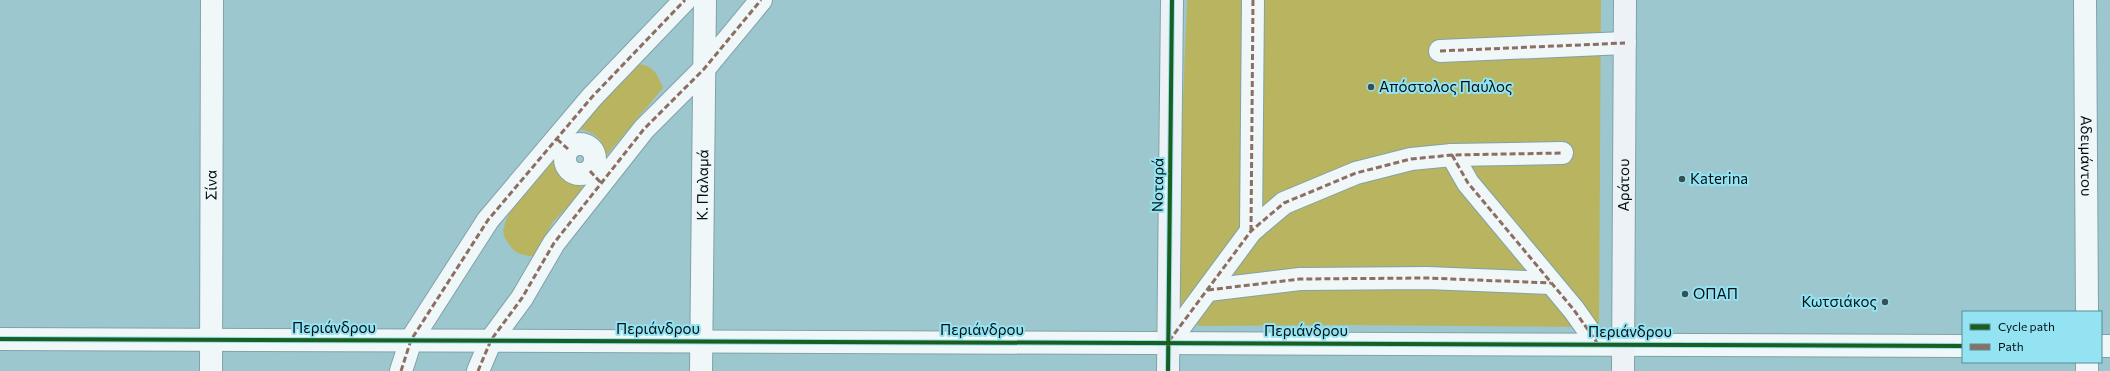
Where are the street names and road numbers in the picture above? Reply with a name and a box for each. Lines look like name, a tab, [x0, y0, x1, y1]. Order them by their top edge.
street label: Αδειμάντου	[2078, 115, 2096, 197]
street label: Κ. Παλαμά	[693, 149, 711, 221]
street label: Νοταρά	[1148, 158, 1166, 212]
street label: Αράτου	[1614, 158, 1632, 211]
street label: Σίνα	[201, 170, 220, 200]
street label: Περιάνδρου	[292, 318, 376, 336]
street label: Περιάνδρου	[616, 319, 700, 337]
street label: Περιάνδρου	[940, 320, 1024, 338]
street label: Περιάνδρου	[1264, 321, 1348, 339]
street label: Περιάνδρου	[1588, 322, 1672, 340]

